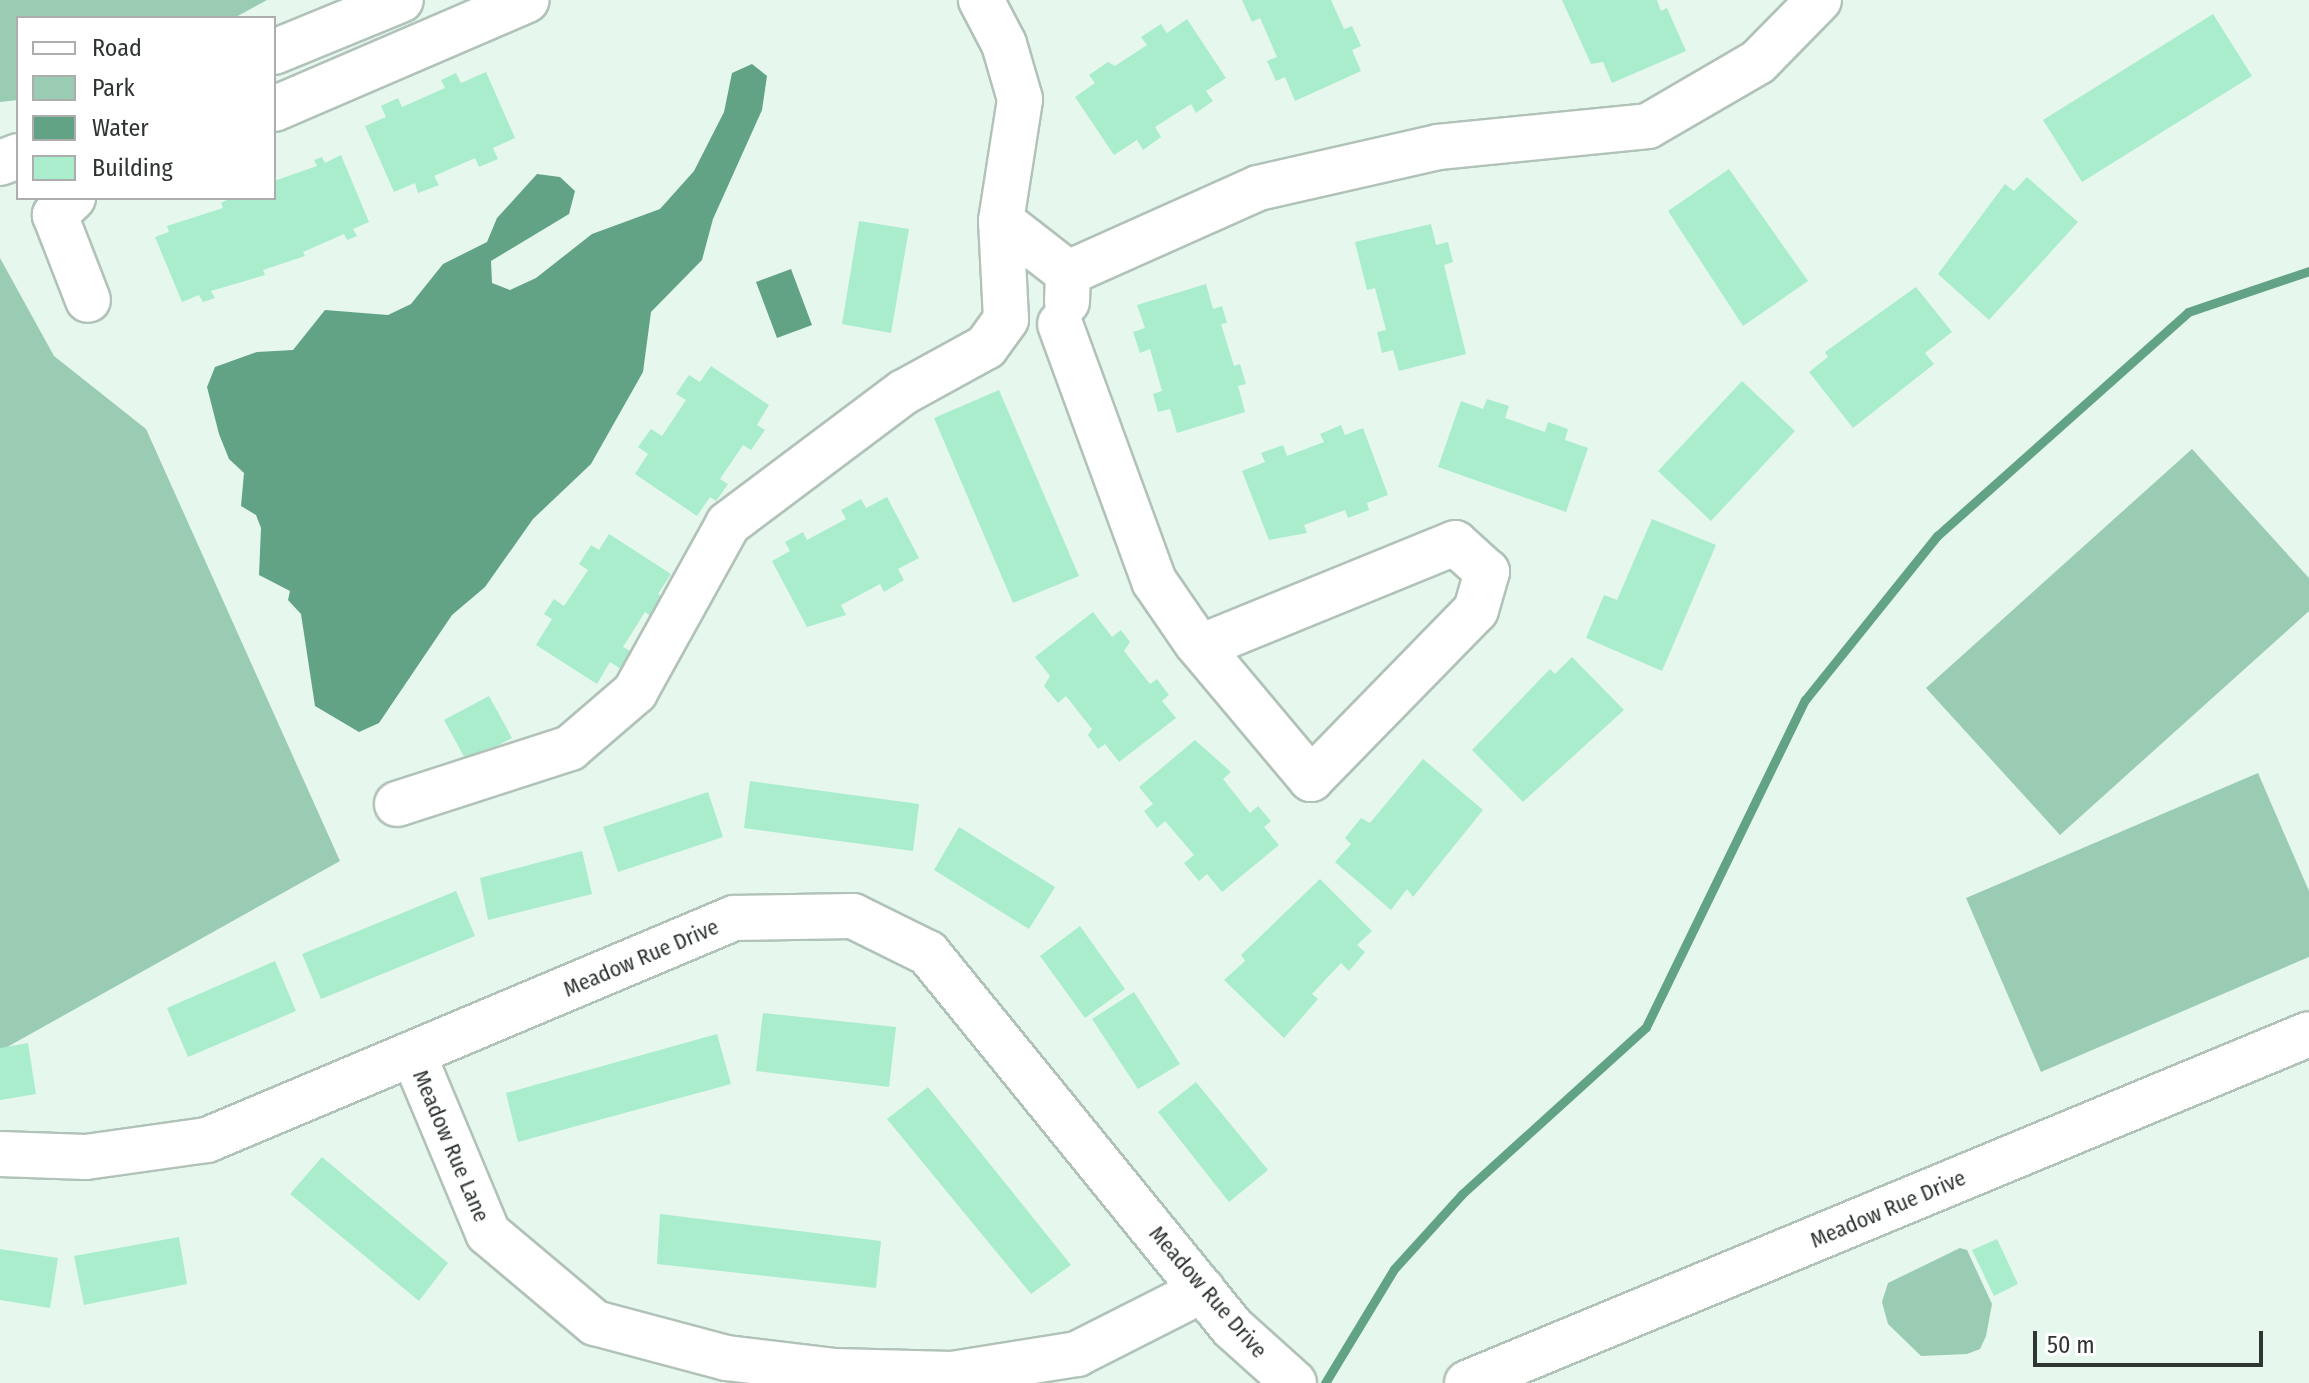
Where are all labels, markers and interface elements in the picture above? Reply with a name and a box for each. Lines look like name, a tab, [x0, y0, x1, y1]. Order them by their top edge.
legend	[16, 16, 276, 200]
text: Road	[92, 34, 142, 62]
text: Park	[92, 74, 135, 102]
text: Water	[92, 114, 149, 142]
text: Building	[92, 154, 173, 182]
street label: Meadow Rue Drive	[559, 913, 723, 1003]
street label: Meadow Rue Lane	[407, 1066, 495, 1226]
street label: Meadow Rue Drive	[1806, 1164, 1970, 1254]
street label: Meadow Rue Drive	[1144, 1221, 1272, 1363]
scale bar	[2037, 1315, 2267, 1365]
text: 50 m	[2047, 1331, 2095, 1359]

